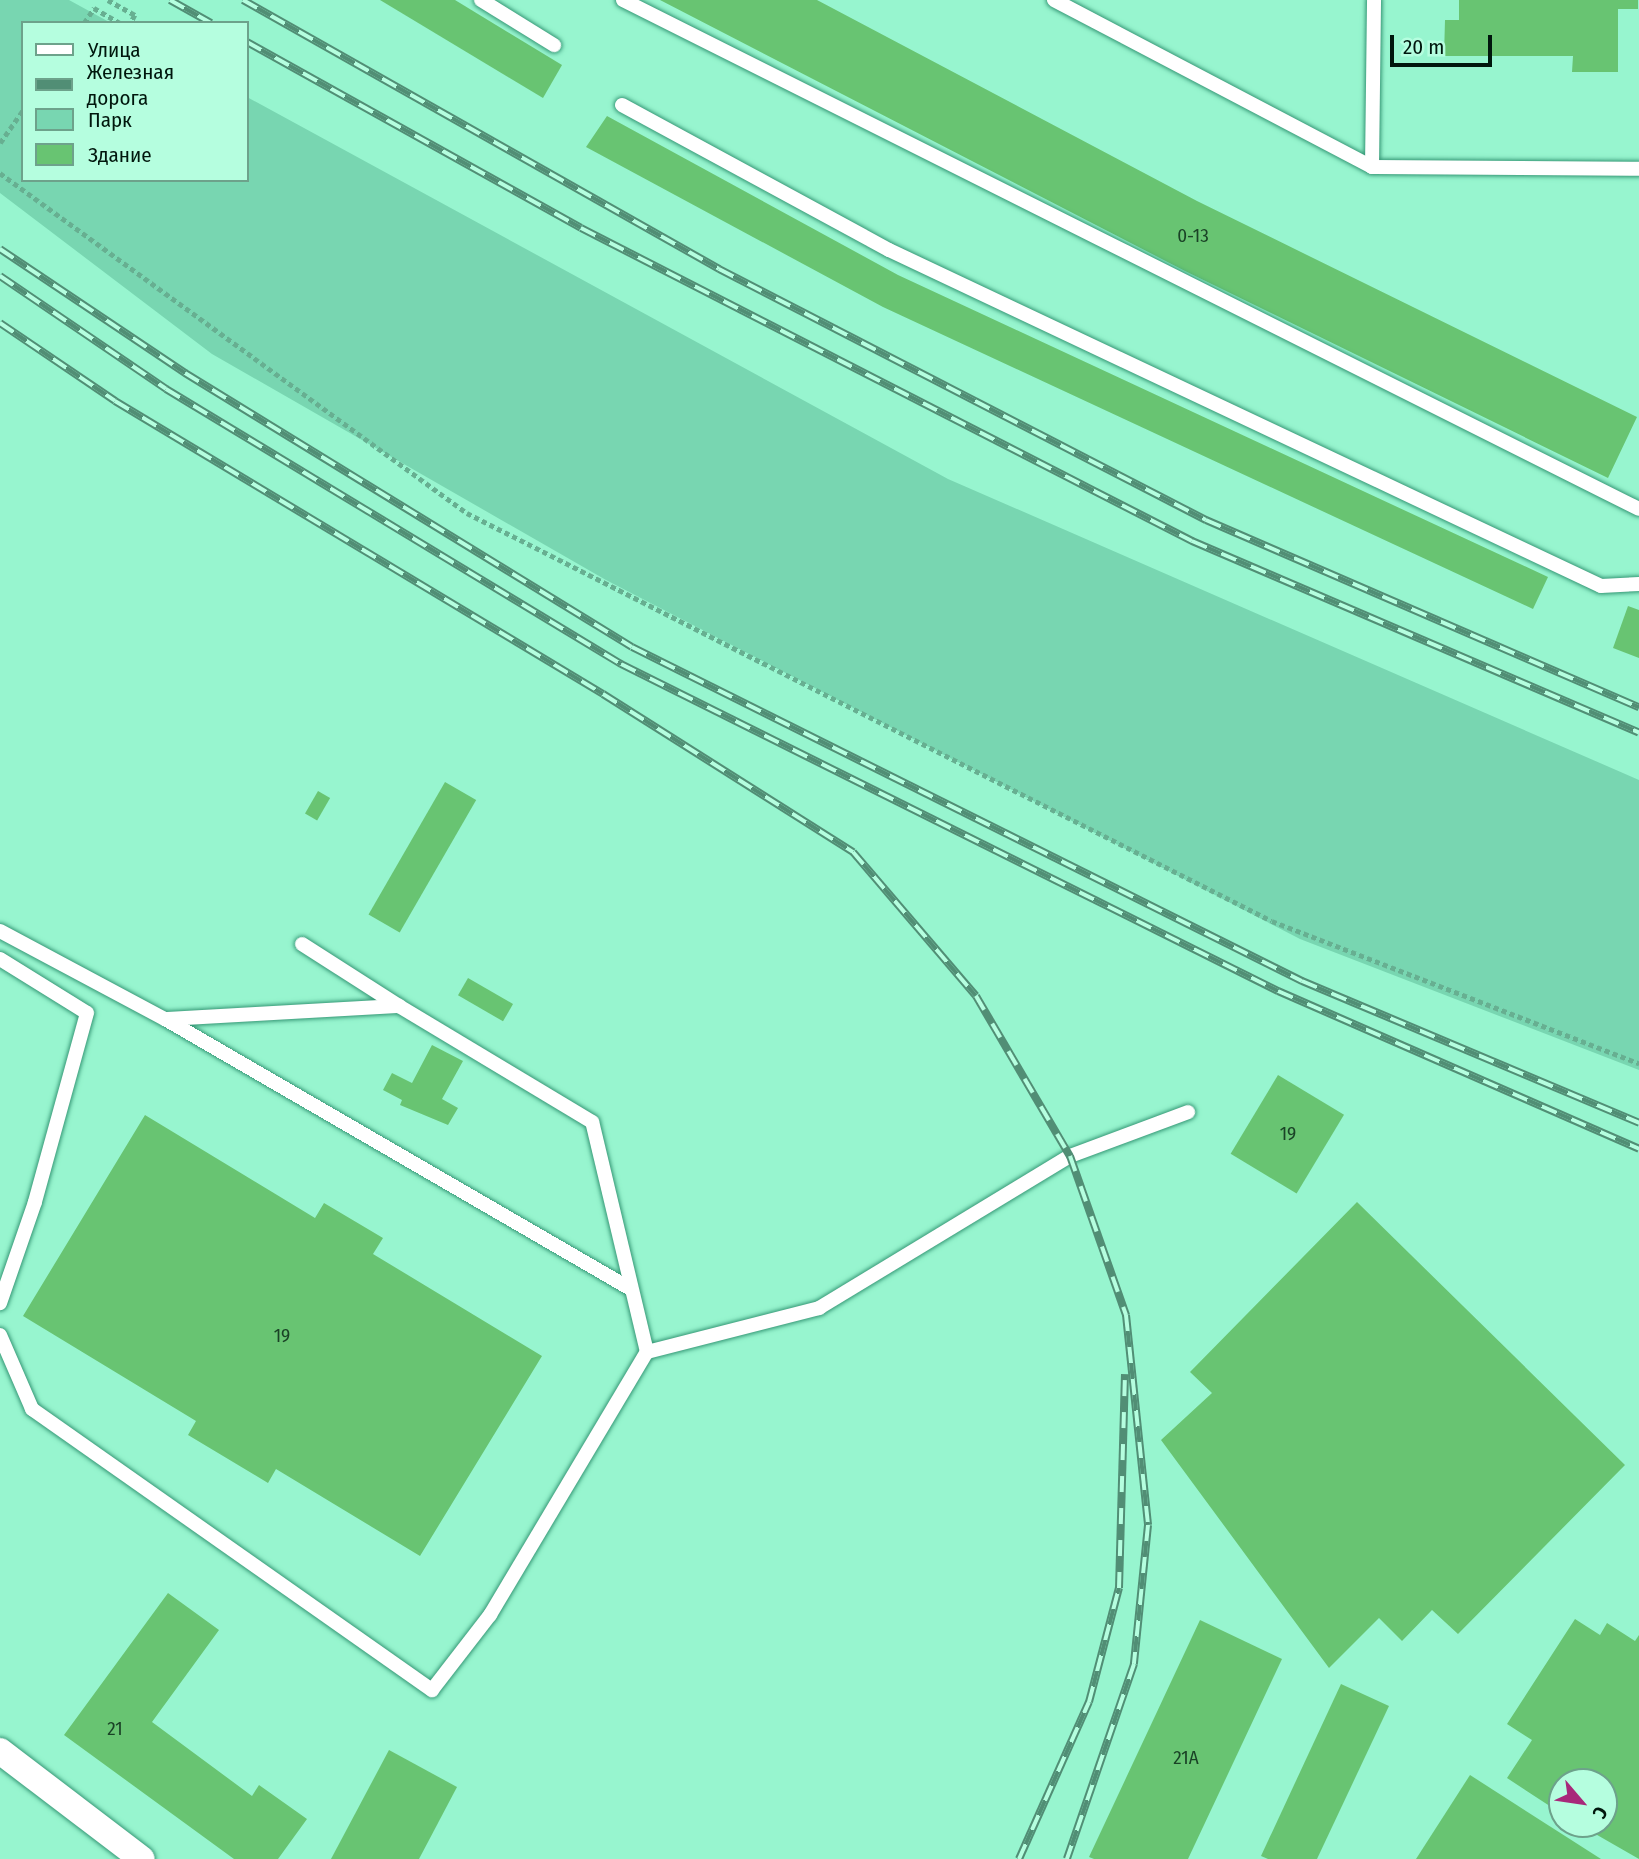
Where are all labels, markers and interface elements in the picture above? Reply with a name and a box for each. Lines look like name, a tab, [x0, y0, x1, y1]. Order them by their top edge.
legend	[21, 21, 248, 182]
scale bar	[1394, 21, 1496, 65]
text: 20 m	[1403, 34, 1444, 60]
text: Улица	[88, 37, 141, 63]
text: Железная дорога	[87, 59, 174, 111]
text: Парк	[88, 107, 132, 133]
text: Здание	[88, 142, 152, 168]
house number: 0-13	[1177, 225, 1209, 247]
house number: 19	[1280, 1123, 1296, 1145]
house number: 19	[274, 1325, 290, 1347]
house number: 21	[107, 1718, 123, 1740]
house number: 21А	[1173, 1747, 1199, 1769]
north arrow	[1548, 1768, 1618, 1838]
text: С	[1588, 1803, 1613, 1822]

